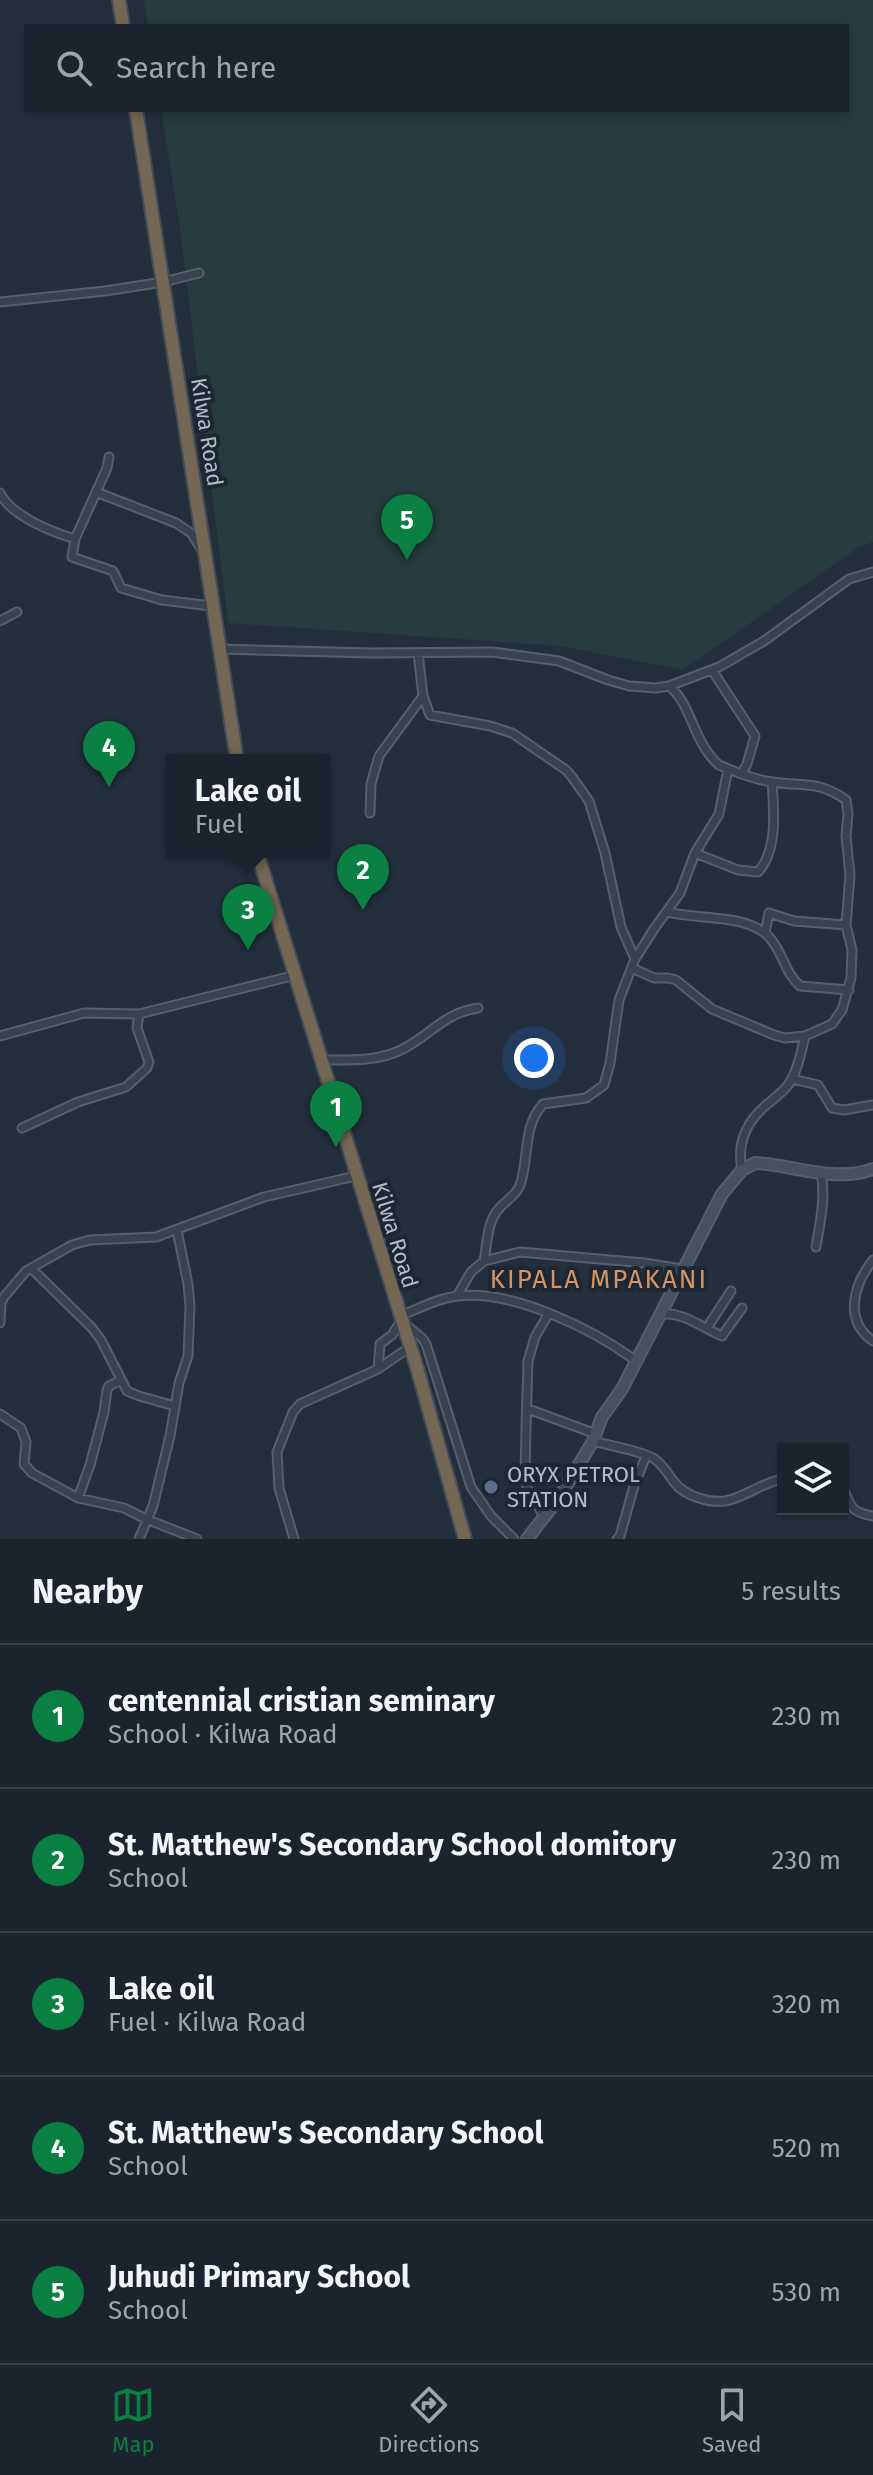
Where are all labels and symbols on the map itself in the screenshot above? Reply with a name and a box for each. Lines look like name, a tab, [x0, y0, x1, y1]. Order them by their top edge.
street label: Kilwa Road	[185, 376, 229, 488]
pin: 5	[381, 494, 433, 560]
pin: 4	[83, 721, 135, 787]
pin: 2	[337, 844, 389, 910]
pin: 3	[222, 884, 274, 950]
your location	[514, 1038, 554, 1078]
pin: 1	[310, 1081, 362, 1147]
street label: Kilwa Road	[366, 1179, 424, 1291]
district label: KIPALA MPAKANI	[490, 1264, 708, 1295]
place label: ORYX PETROL STATION	[507, 1461, 640, 1513]
marker: ORYX PETROL STATION	[482, 1478, 500, 1496]

